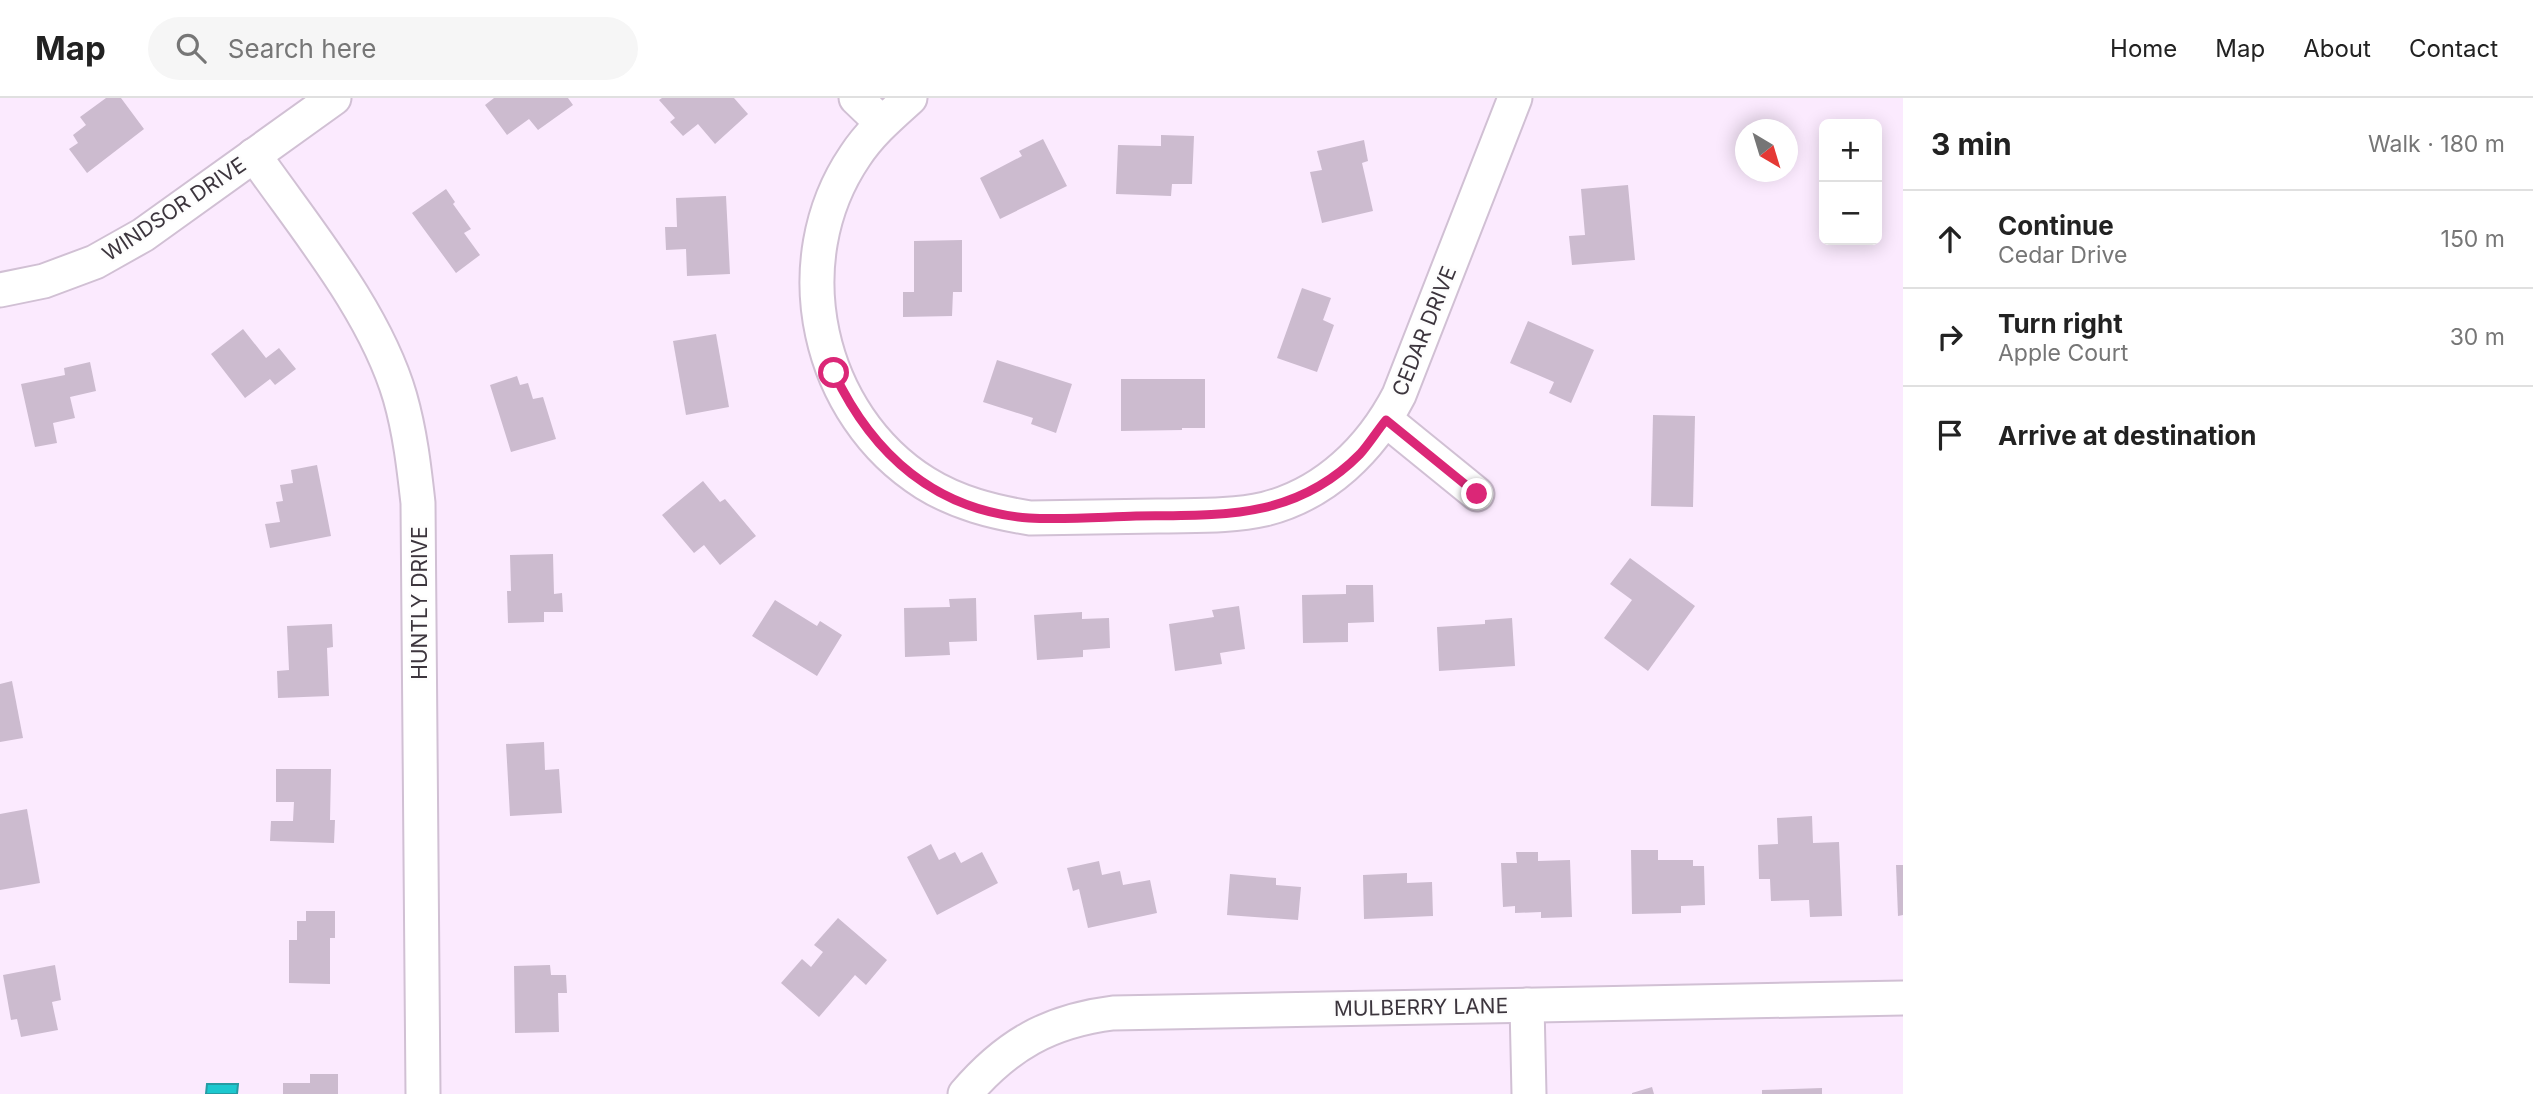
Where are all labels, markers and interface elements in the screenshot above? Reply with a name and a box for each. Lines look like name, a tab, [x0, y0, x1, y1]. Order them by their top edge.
search box	[148, 17, 638, 80]
text: Map	[35, 28, 106, 68]
icon: search	[172, 29, 210, 67]
text: Search here	[228, 33, 376, 64]
text: Home	[2110, 34, 2177, 63]
text: Map	[2215, 34, 2265, 63]
text: About	[2303, 34, 2371, 63]
text: Contact	[2409, 34, 2498, 63]
north arrow	[1735, 119, 1798, 182]
map controls	[1819, 119, 1882, 245]
button: +	[1819, 119, 1882, 182]
text: 3 min	[1931, 126, 2012, 162]
text: Walk · 180 m	[2368, 130, 2505, 158]
street label: WINDSOR DRIVE	[98, 152, 250, 266]
button: −	[1819, 182, 1882, 245]
text: Continue	[1998, 210, 2114, 241]
icon: ahead	[1931, 220, 1969, 258]
text: 150 m	[2441, 225, 2505, 253]
text: Cedar Drive	[1998, 241, 2127, 269]
street label: CEDAR DRIVE	[1387, 262, 1461, 400]
text: Turn right	[1998, 308, 2123, 339]
icon: right	[1931, 318, 1969, 356]
text: 30 m	[2450, 323, 2505, 351]
text: Apple Court	[1998, 339, 2128, 367]
route start	[818, 357, 849, 388]
icon: arrive	[1931, 416, 1969, 454]
text: Arrive at destination	[1998, 420, 2257, 451]
route end	[1461, 478, 1492, 509]
street label: HUNTLY DRIVE	[407, 526, 432, 680]
street label: MULBERRY LANE	[1334, 993, 1508, 1021]

